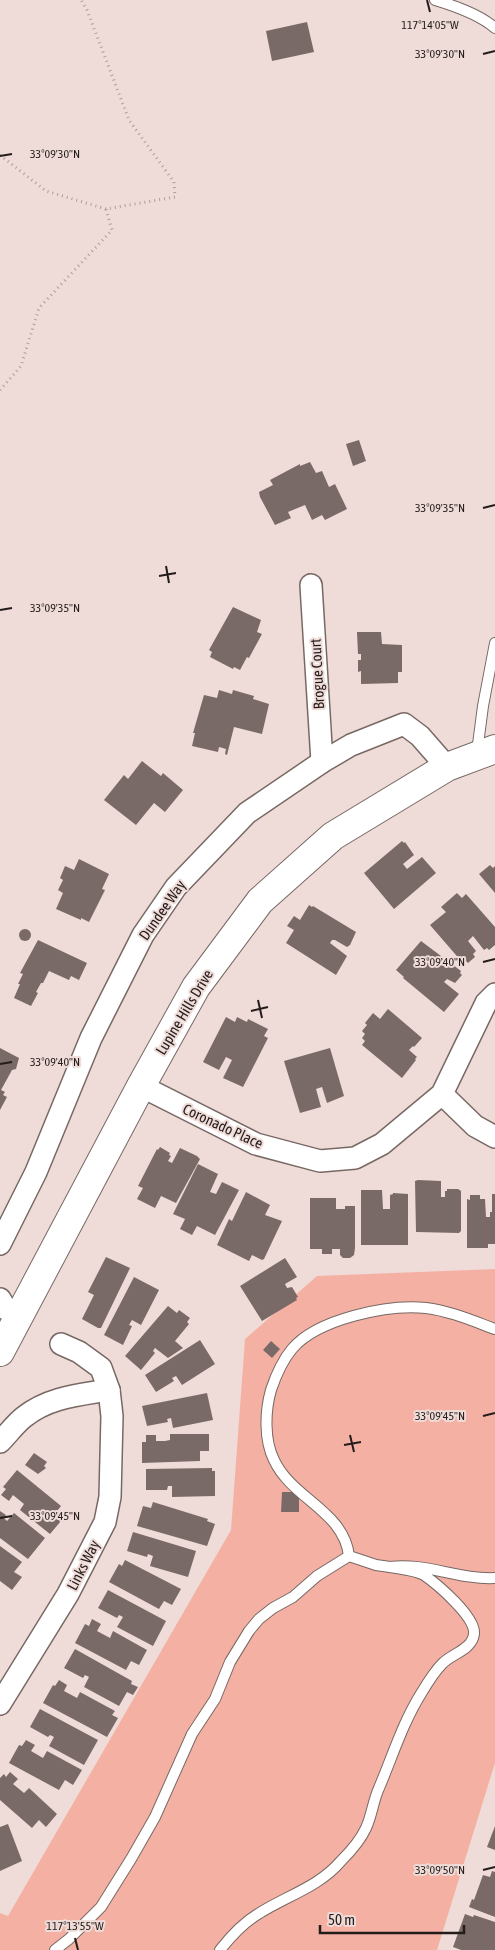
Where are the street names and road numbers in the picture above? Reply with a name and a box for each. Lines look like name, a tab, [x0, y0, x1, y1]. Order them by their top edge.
street label: Brogue Court	[307, 638, 327, 710]
street label: Dundee Way	[135, 877, 189, 943]
street label: Lupine Hills Drive	[152, 966, 216, 1058]
street label: Coronado Place	[180, 1100, 266, 1152]
street label: Links Way	[63, 1537, 103, 1593]

